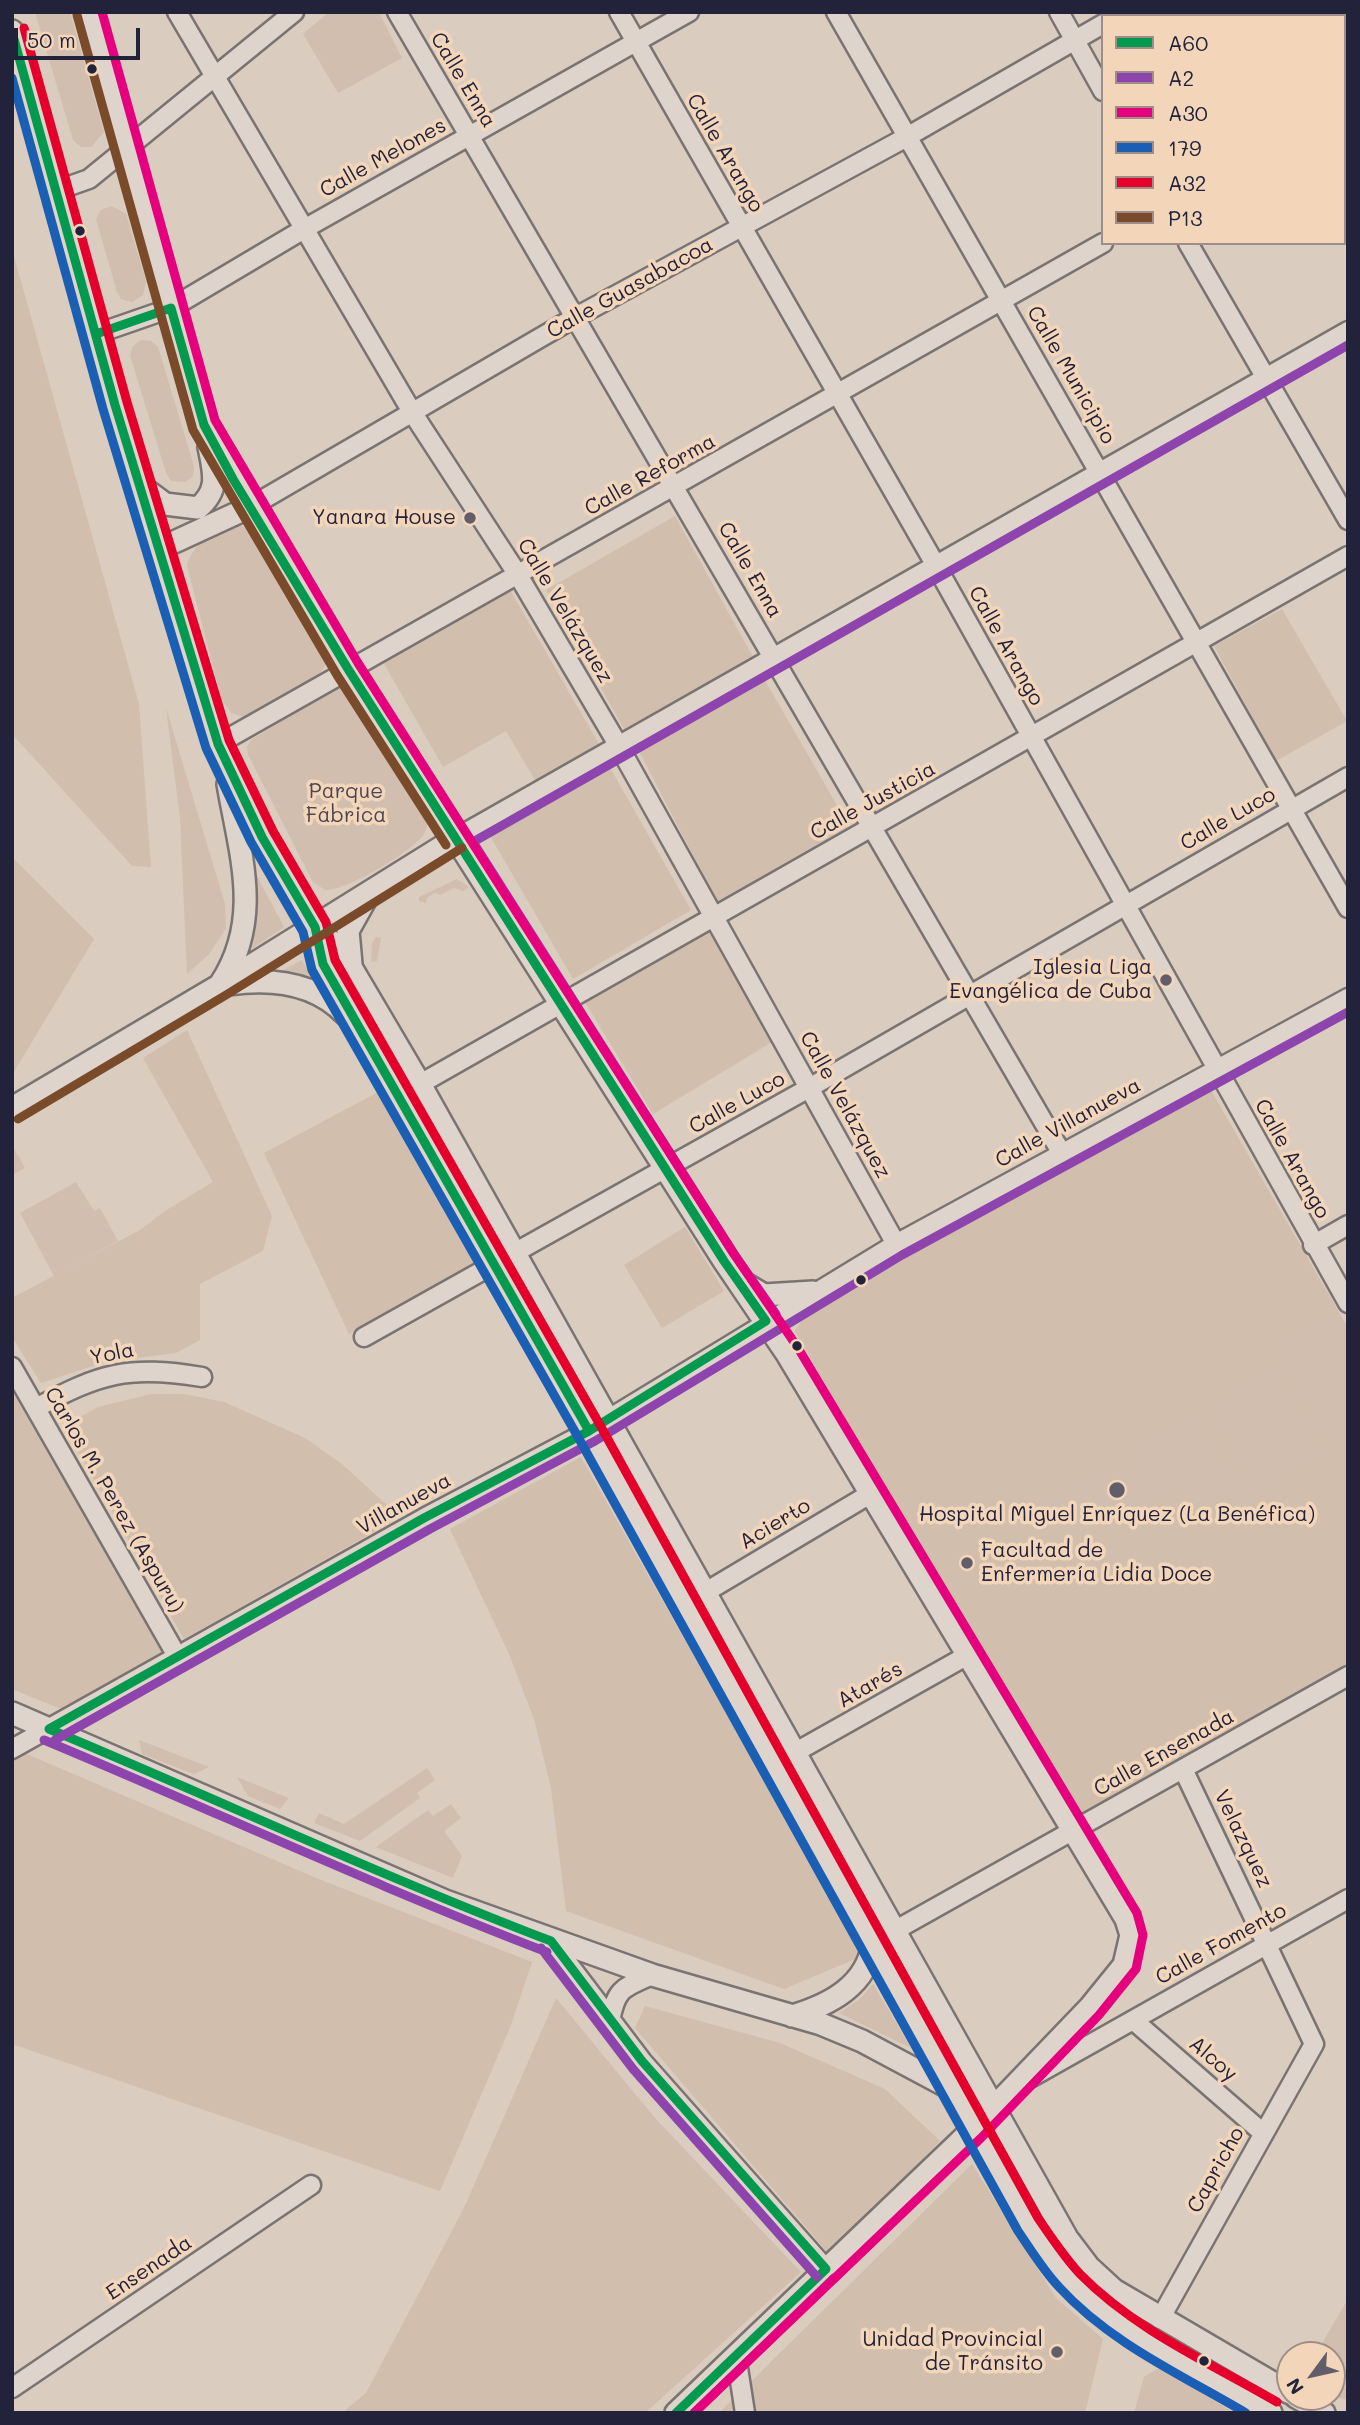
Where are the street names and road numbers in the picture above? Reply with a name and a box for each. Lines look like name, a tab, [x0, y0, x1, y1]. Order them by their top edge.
street label: Calle Enna	[425, 28, 501, 132]
street label: Calle Arango	[681, 89, 769, 217]
street label: Calle Melones	[315, 113, 451, 203]
street label: Calle Guasabacoa	[543, 232, 717, 344]
street label: Calle Municipio	[1021, 301, 1121, 449]
street label: Calle Reforma	[580, 429, 720, 521]
street label: Calle Enna	[712, 517, 788, 623]
street label: Calle Velázquez	[512, 534, 618, 688]
street label: Calle Arango	[963, 582, 1049, 710]
street label: Calle Justicia	[806, 756, 940, 846]
street label: Calle Luco	[1176, 782, 1280, 856]
street label: Calle Velázquez	[794, 1027, 896, 1183]
street label: Calle Luco	[685, 1066, 789, 1140]
street label: Calle Villanueva	[991, 1073, 1145, 1173]
street label: Calle Arango	[1249, 1095, 1335, 1223]
street label: Yola	[88, 1337, 136, 1371]
street label: Carlos M. Perez (Aspuru)	[39, 1383, 189, 1617]
street label: Villanueva	[352, 1468, 456, 1540]
street label: Acierto	[735, 1493, 815, 1555]
street label: Atarés	[833, 1656, 907, 1714]
street label: Calle Ensenada	[1090, 1704, 1238, 1802]
street label: Velazquez	[1208, 1786, 1278, 1892]
street label: Calle Fomento	[1151, 1898, 1291, 1990]
street label: Alcoy	[1184, 2031, 1242, 2087]
street label: Capricho	[1182, 2123, 1250, 2217]
street label: Ensenada	[101, 2230, 197, 2306]

